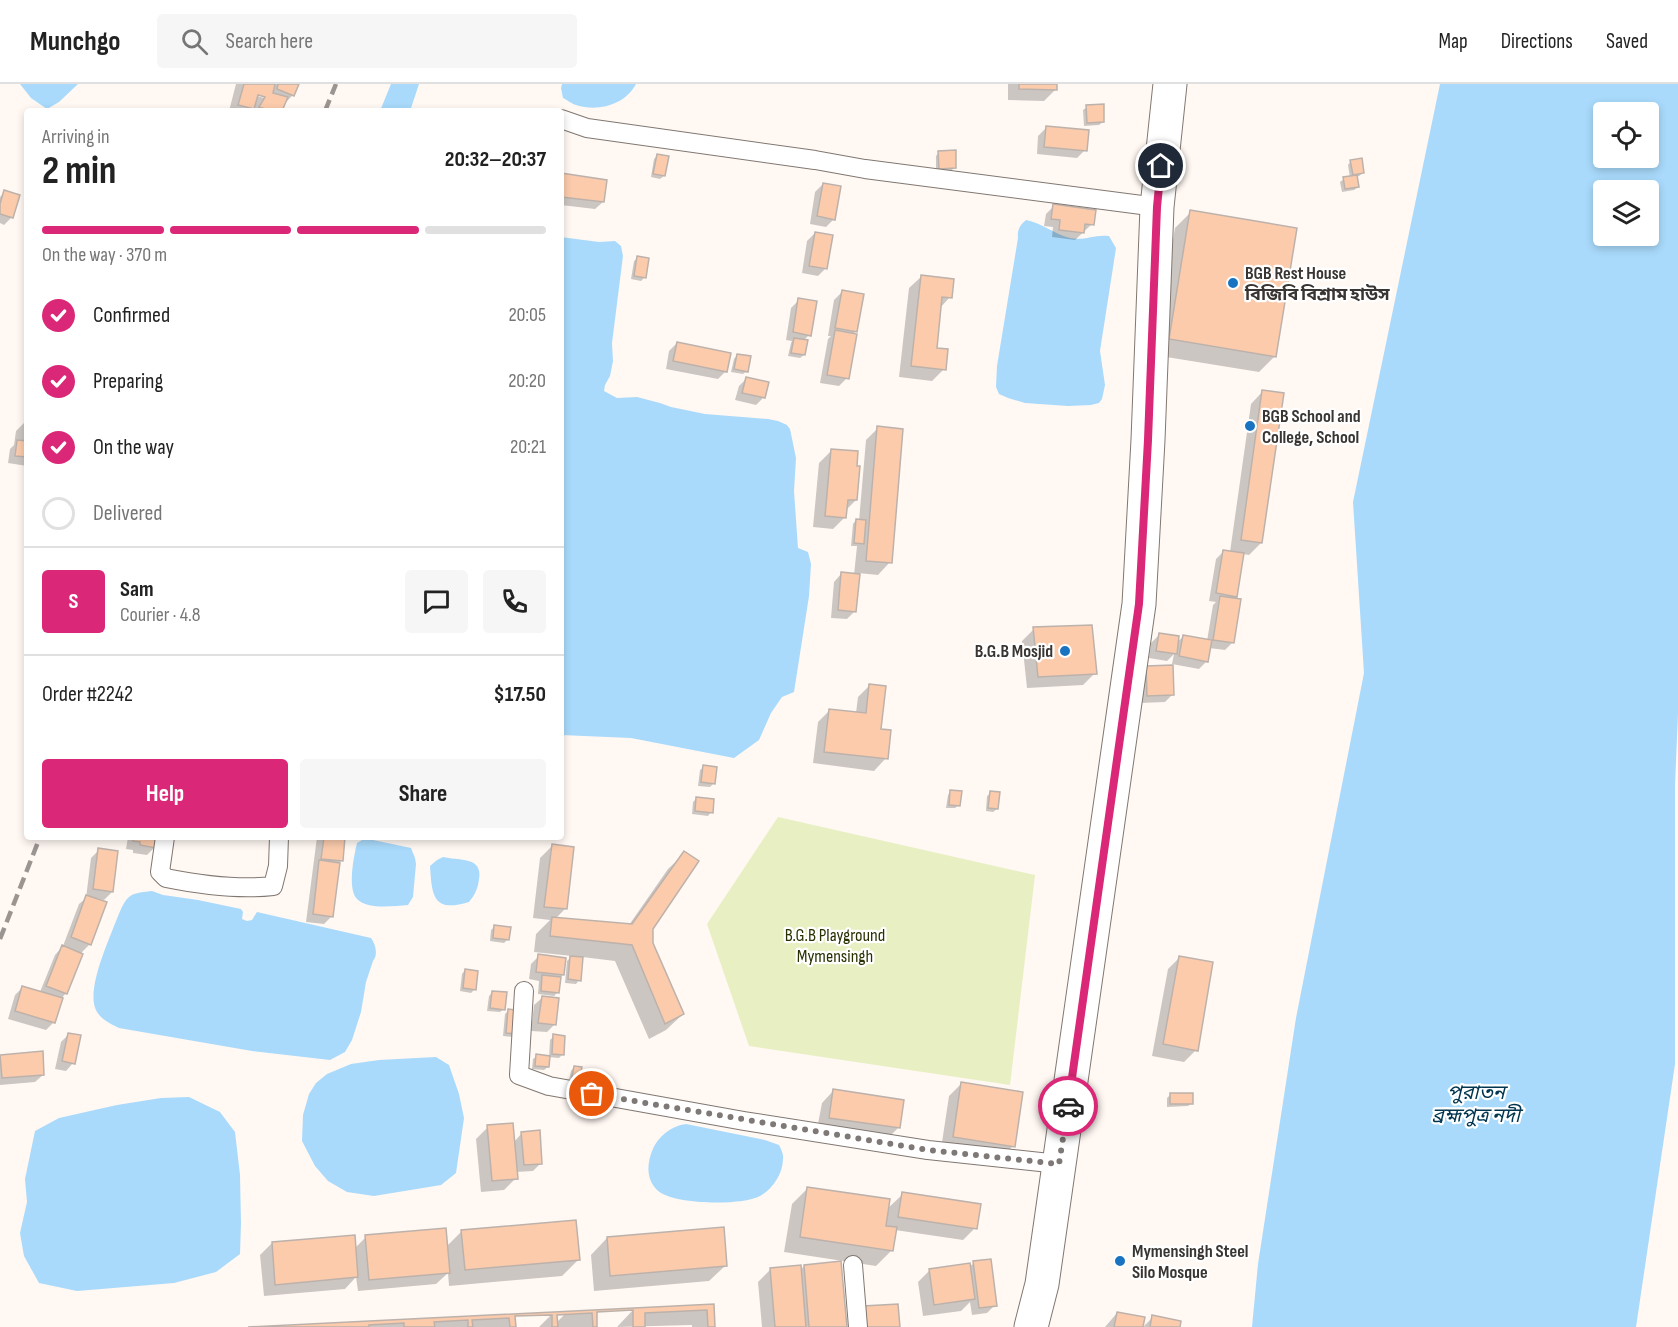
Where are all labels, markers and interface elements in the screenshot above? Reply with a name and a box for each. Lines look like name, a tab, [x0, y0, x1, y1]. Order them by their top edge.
search box	[157, 14, 577, 68]
text: Munchgo	[30, 25, 121, 58]
icon: search	[178, 25, 211, 58]
text: Search here	[226, 28, 313, 55]
text: Map	[1438, 29, 1468, 54]
text: Directions	[1501, 29, 1573, 54]
text: Saved	[1606, 29, 1648, 54]
map controls	[1593, 102, 1659, 246]
button: locate	[1593, 102, 1659, 168]
text: Arriving in	[42, 125, 110, 149]
pin	[1135, 140, 1186, 191]
text: 20:32–20:37	[445, 146, 546, 173]
text: 2 min	[42, 148, 116, 195]
icon: home	[1144, 149, 1177, 182]
button: layers	[1593, 180, 1659, 246]
text: On the way · 370 m	[42, 243, 167, 267]
place label: BGB Rest House বিজিবি বিশ্রাম হাউস	[1244, 263, 1390, 305]
marker: BGB Rest House বিজিবি বিশ্রাম হাউস	[1226, 276, 1240, 290]
icon: check	[42, 299, 75, 332]
text: Confirmed	[93, 302, 170, 329]
text: 20:05	[508, 303, 546, 327]
icon: check	[42, 365, 75, 398]
text: Preparing	[93, 368, 163, 395]
text: 20:20	[508, 369, 546, 393]
place label: BGB School and College, School	[1262, 406, 1361, 448]
marker: BGB School and College, School	[1243, 419, 1257, 433]
icon: check	[42, 431, 75, 464]
text: On the way	[93, 434, 174, 461]
text: 20:21	[510, 435, 546, 459]
text: Delivered	[93, 500, 162, 527]
button: chat	[405, 570, 468, 633]
button: phone	[483, 570, 546, 633]
text: Sam	[120, 576, 154, 603]
text: S	[69, 588, 78, 615]
text: Courier · 4.8	[120, 603, 201, 627]
place label: B.G.B Mosjid	[975, 641, 1053, 662]
marker: B.G.B Mosjid	[1058, 644, 1072, 658]
text: Order #2242	[42, 681, 133, 708]
text: $17.50	[494, 681, 546, 708]
button: Help	[42, 759, 288, 828]
button: Share	[300, 759, 546, 828]
park label: B.G.B Playground Mymensingh	[785, 925, 885, 967]
pin	[566, 1068, 617, 1119]
courier	[1038, 1076, 1098, 1136]
icon: bag	[575, 1077, 608, 1110]
water label: পুরাতন ব্রহ্মপুত্র নদী	[1432, 1081, 1524, 1128]
icon: car	[1052, 1090, 1085, 1123]
place label: Mymensingh Steel Silo Mosque	[1132, 1241, 1248, 1283]
marker: Mymensingh Steel Silo Mosque	[1113, 1254, 1127, 1268]

